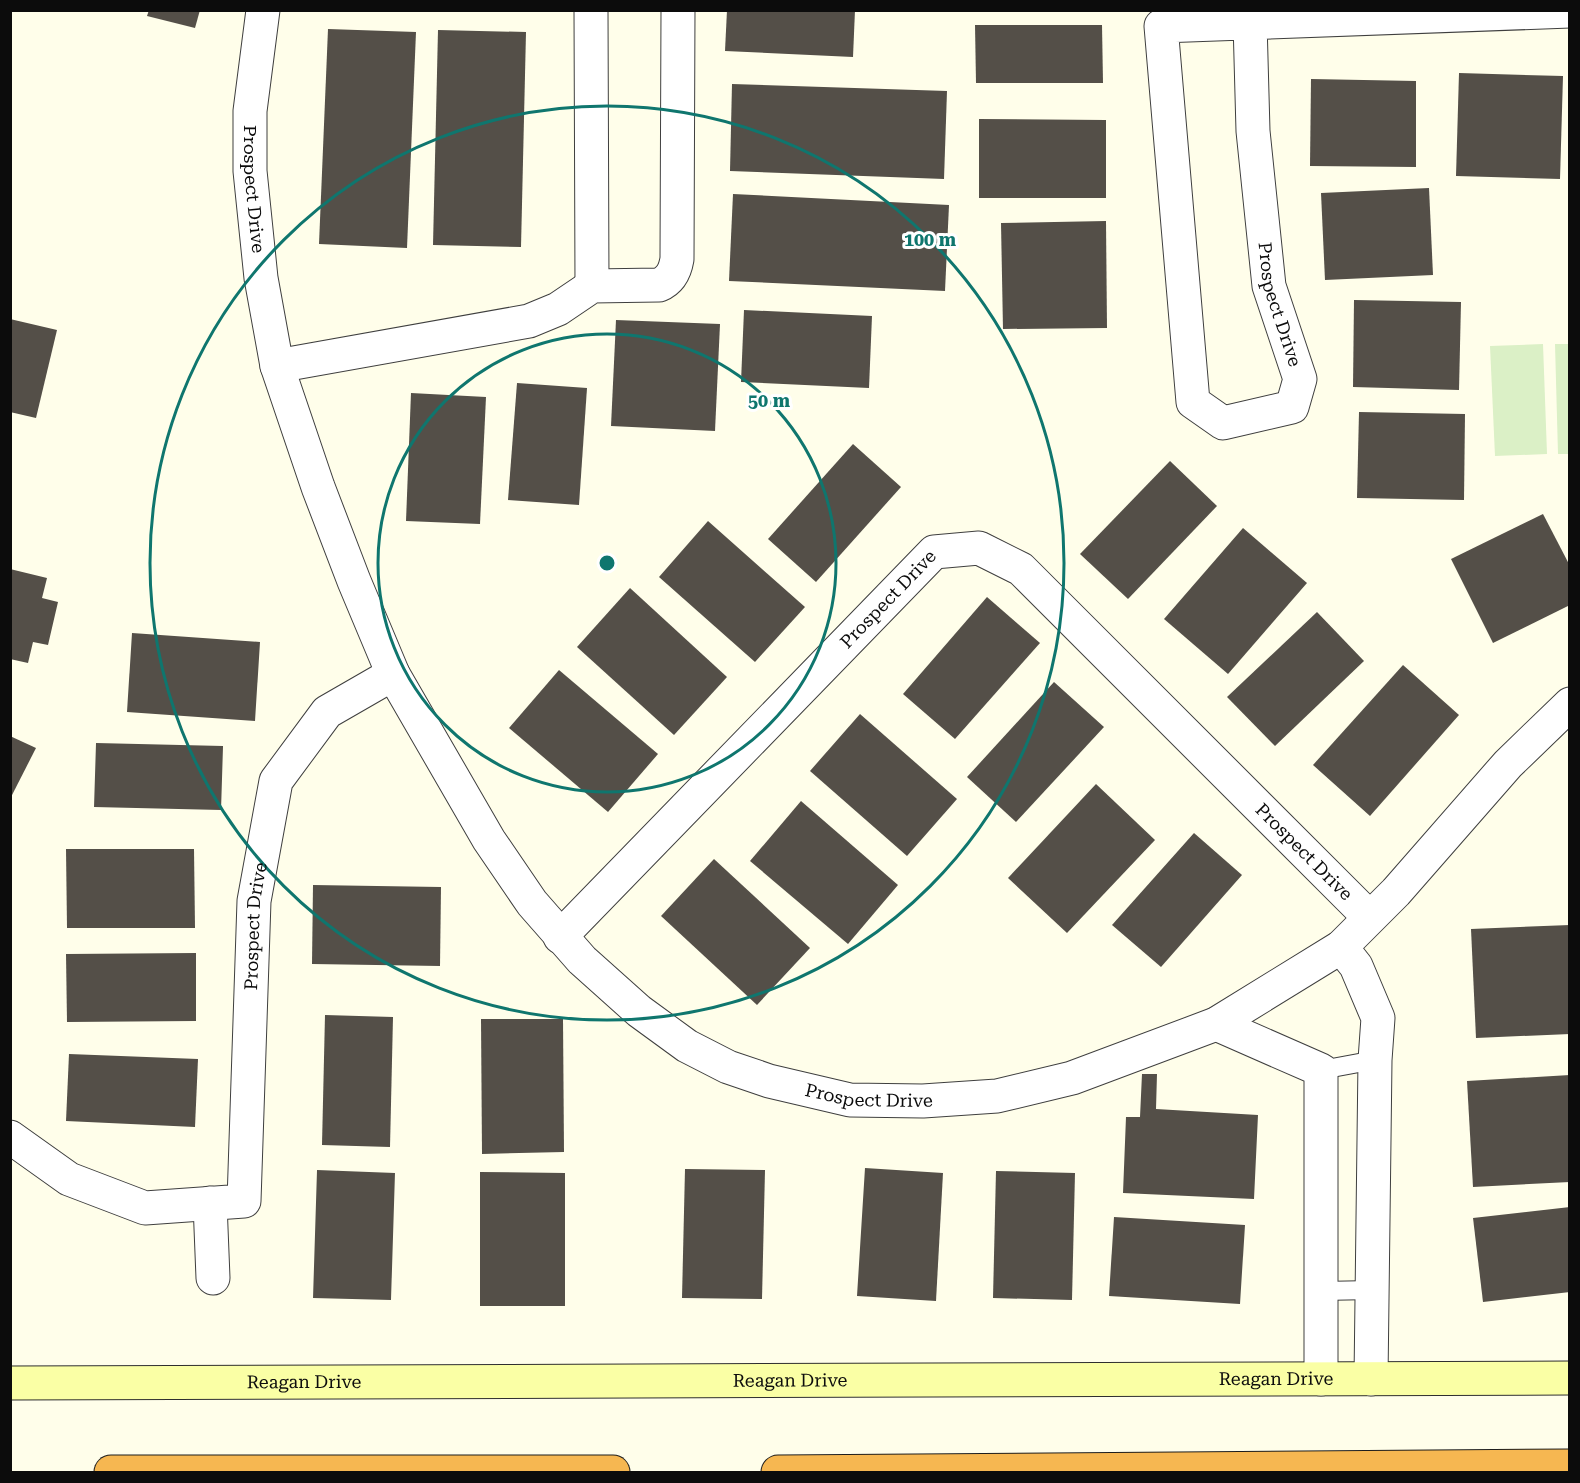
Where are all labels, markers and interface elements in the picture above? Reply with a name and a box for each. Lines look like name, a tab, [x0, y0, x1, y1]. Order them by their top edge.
street label: Prospect Drive	[240, 125, 269, 254]
text: 100 m	[904, 229, 957, 250]
street label: Prospect Drive	[1255, 241, 1306, 369]
text: 50 m	[748, 390, 791, 411]
street label: Prospect Drive	[836, 545, 940, 652]
centre of rings	[597, 553, 617, 573]
street label: Prospect Drive	[1251, 799, 1357, 905]
street label: Prospect Drive	[240, 860, 271, 991]
street label: Prospect Drive	[803, 1079, 934, 1111]
street label: Reagan Drive	[1219, 1368, 1334, 1389]
street label: Reagan Drive	[733, 1369, 848, 1391]
street label: Reagan Drive	[247, 1371, 362, 1392]

